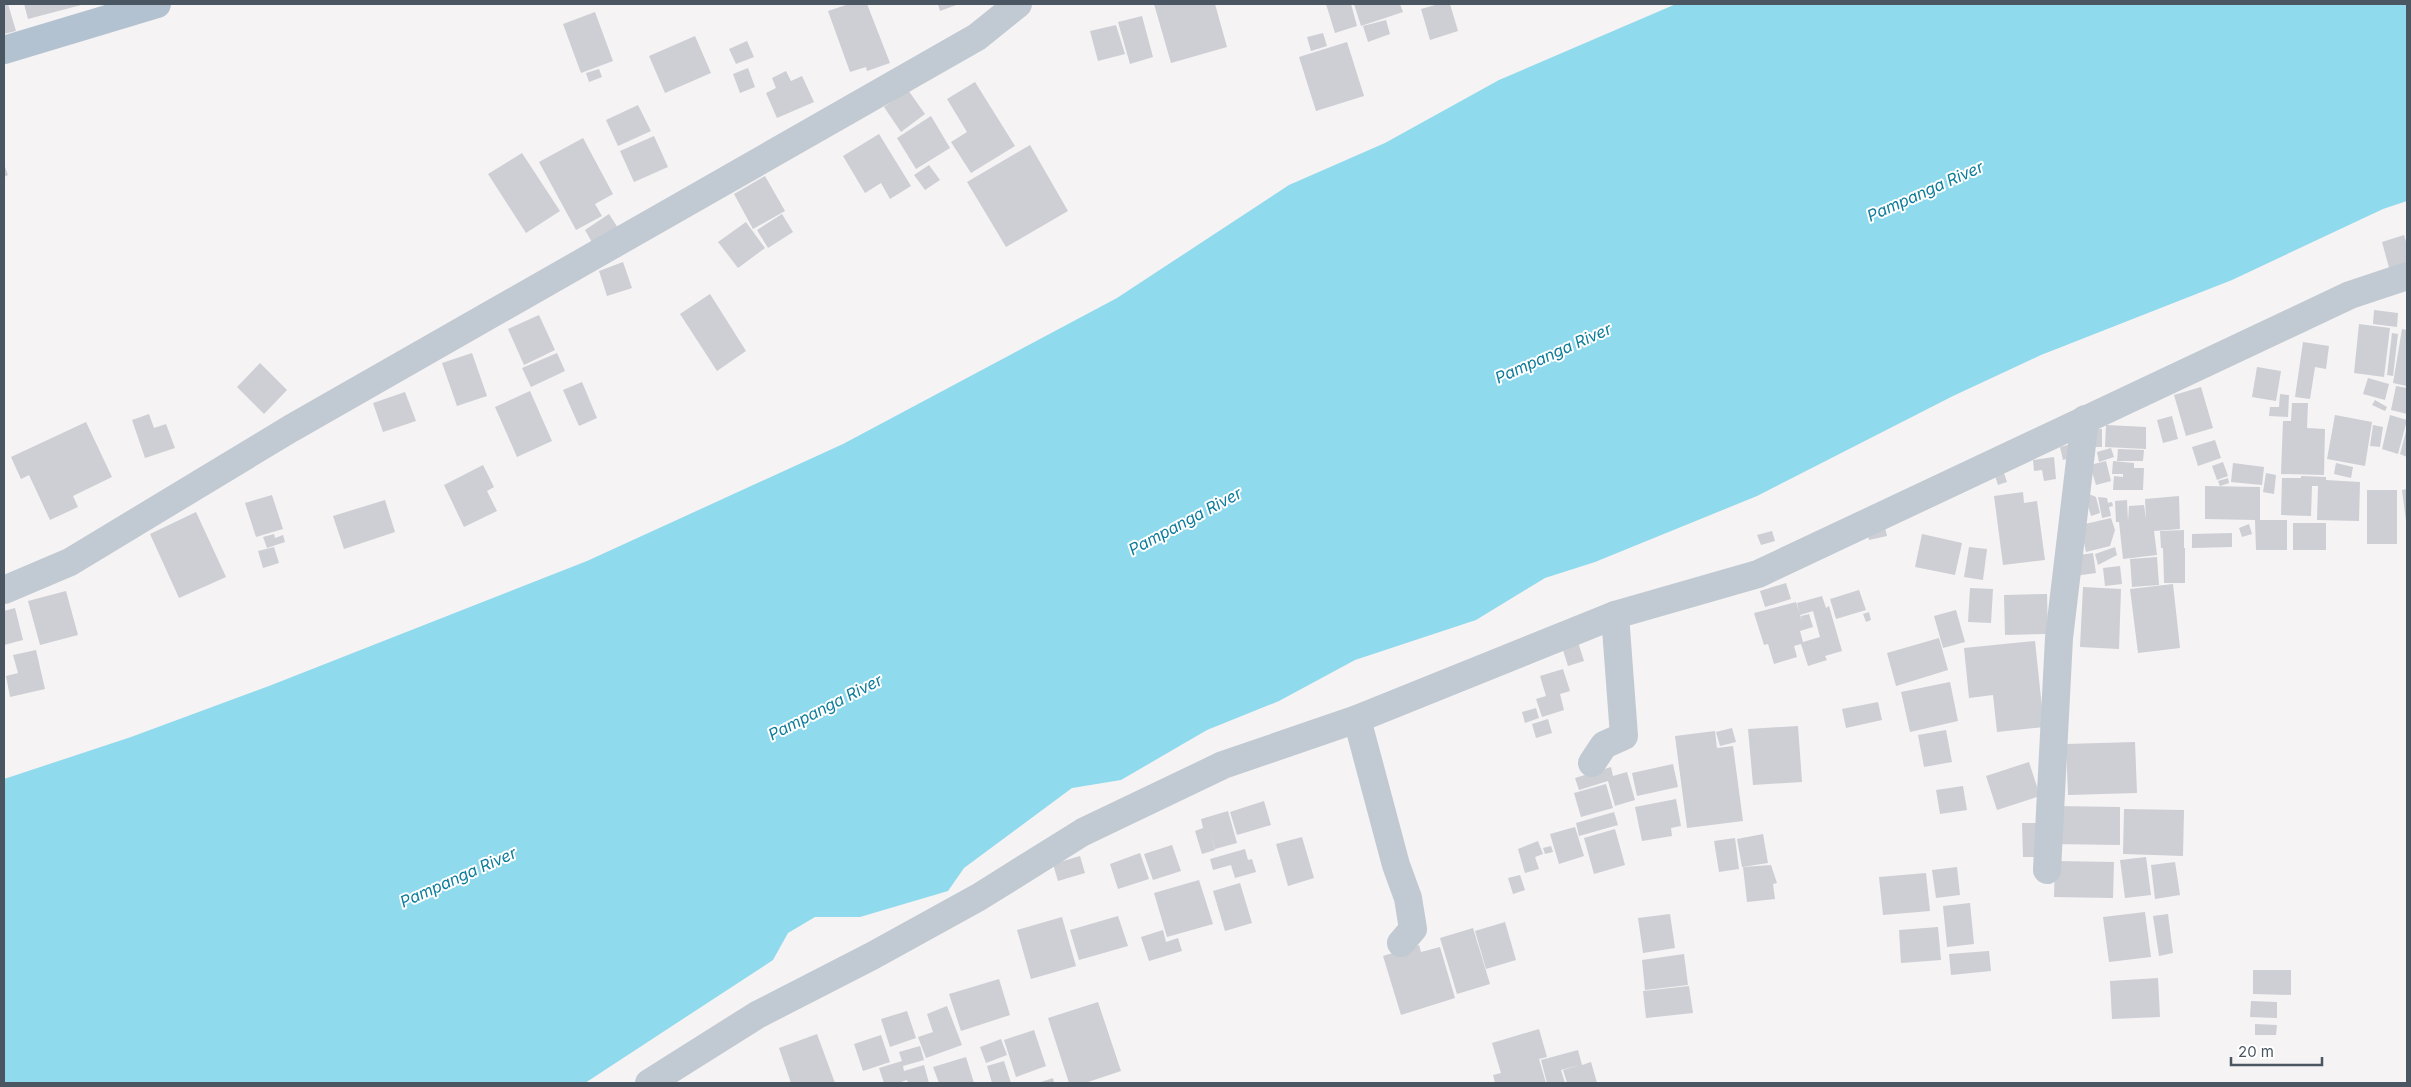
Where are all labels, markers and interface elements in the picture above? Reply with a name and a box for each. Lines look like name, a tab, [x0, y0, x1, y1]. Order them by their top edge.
water label: Pampanga River	[1864, 156, 1987, 226]
water label: Pampanga River	[1492, 318, 1615, 388]
water label: Pampanga River	[1125, 482, 1246, 559]
water label: Pampanga River	[765, 669, 886, 744]
water label: Pampanga River	[397, 842, 520, 912]
scale bar	[2231, 1034, 2322, 1066]
text: 20 m	[2238, 1042, 2274, 1061]

